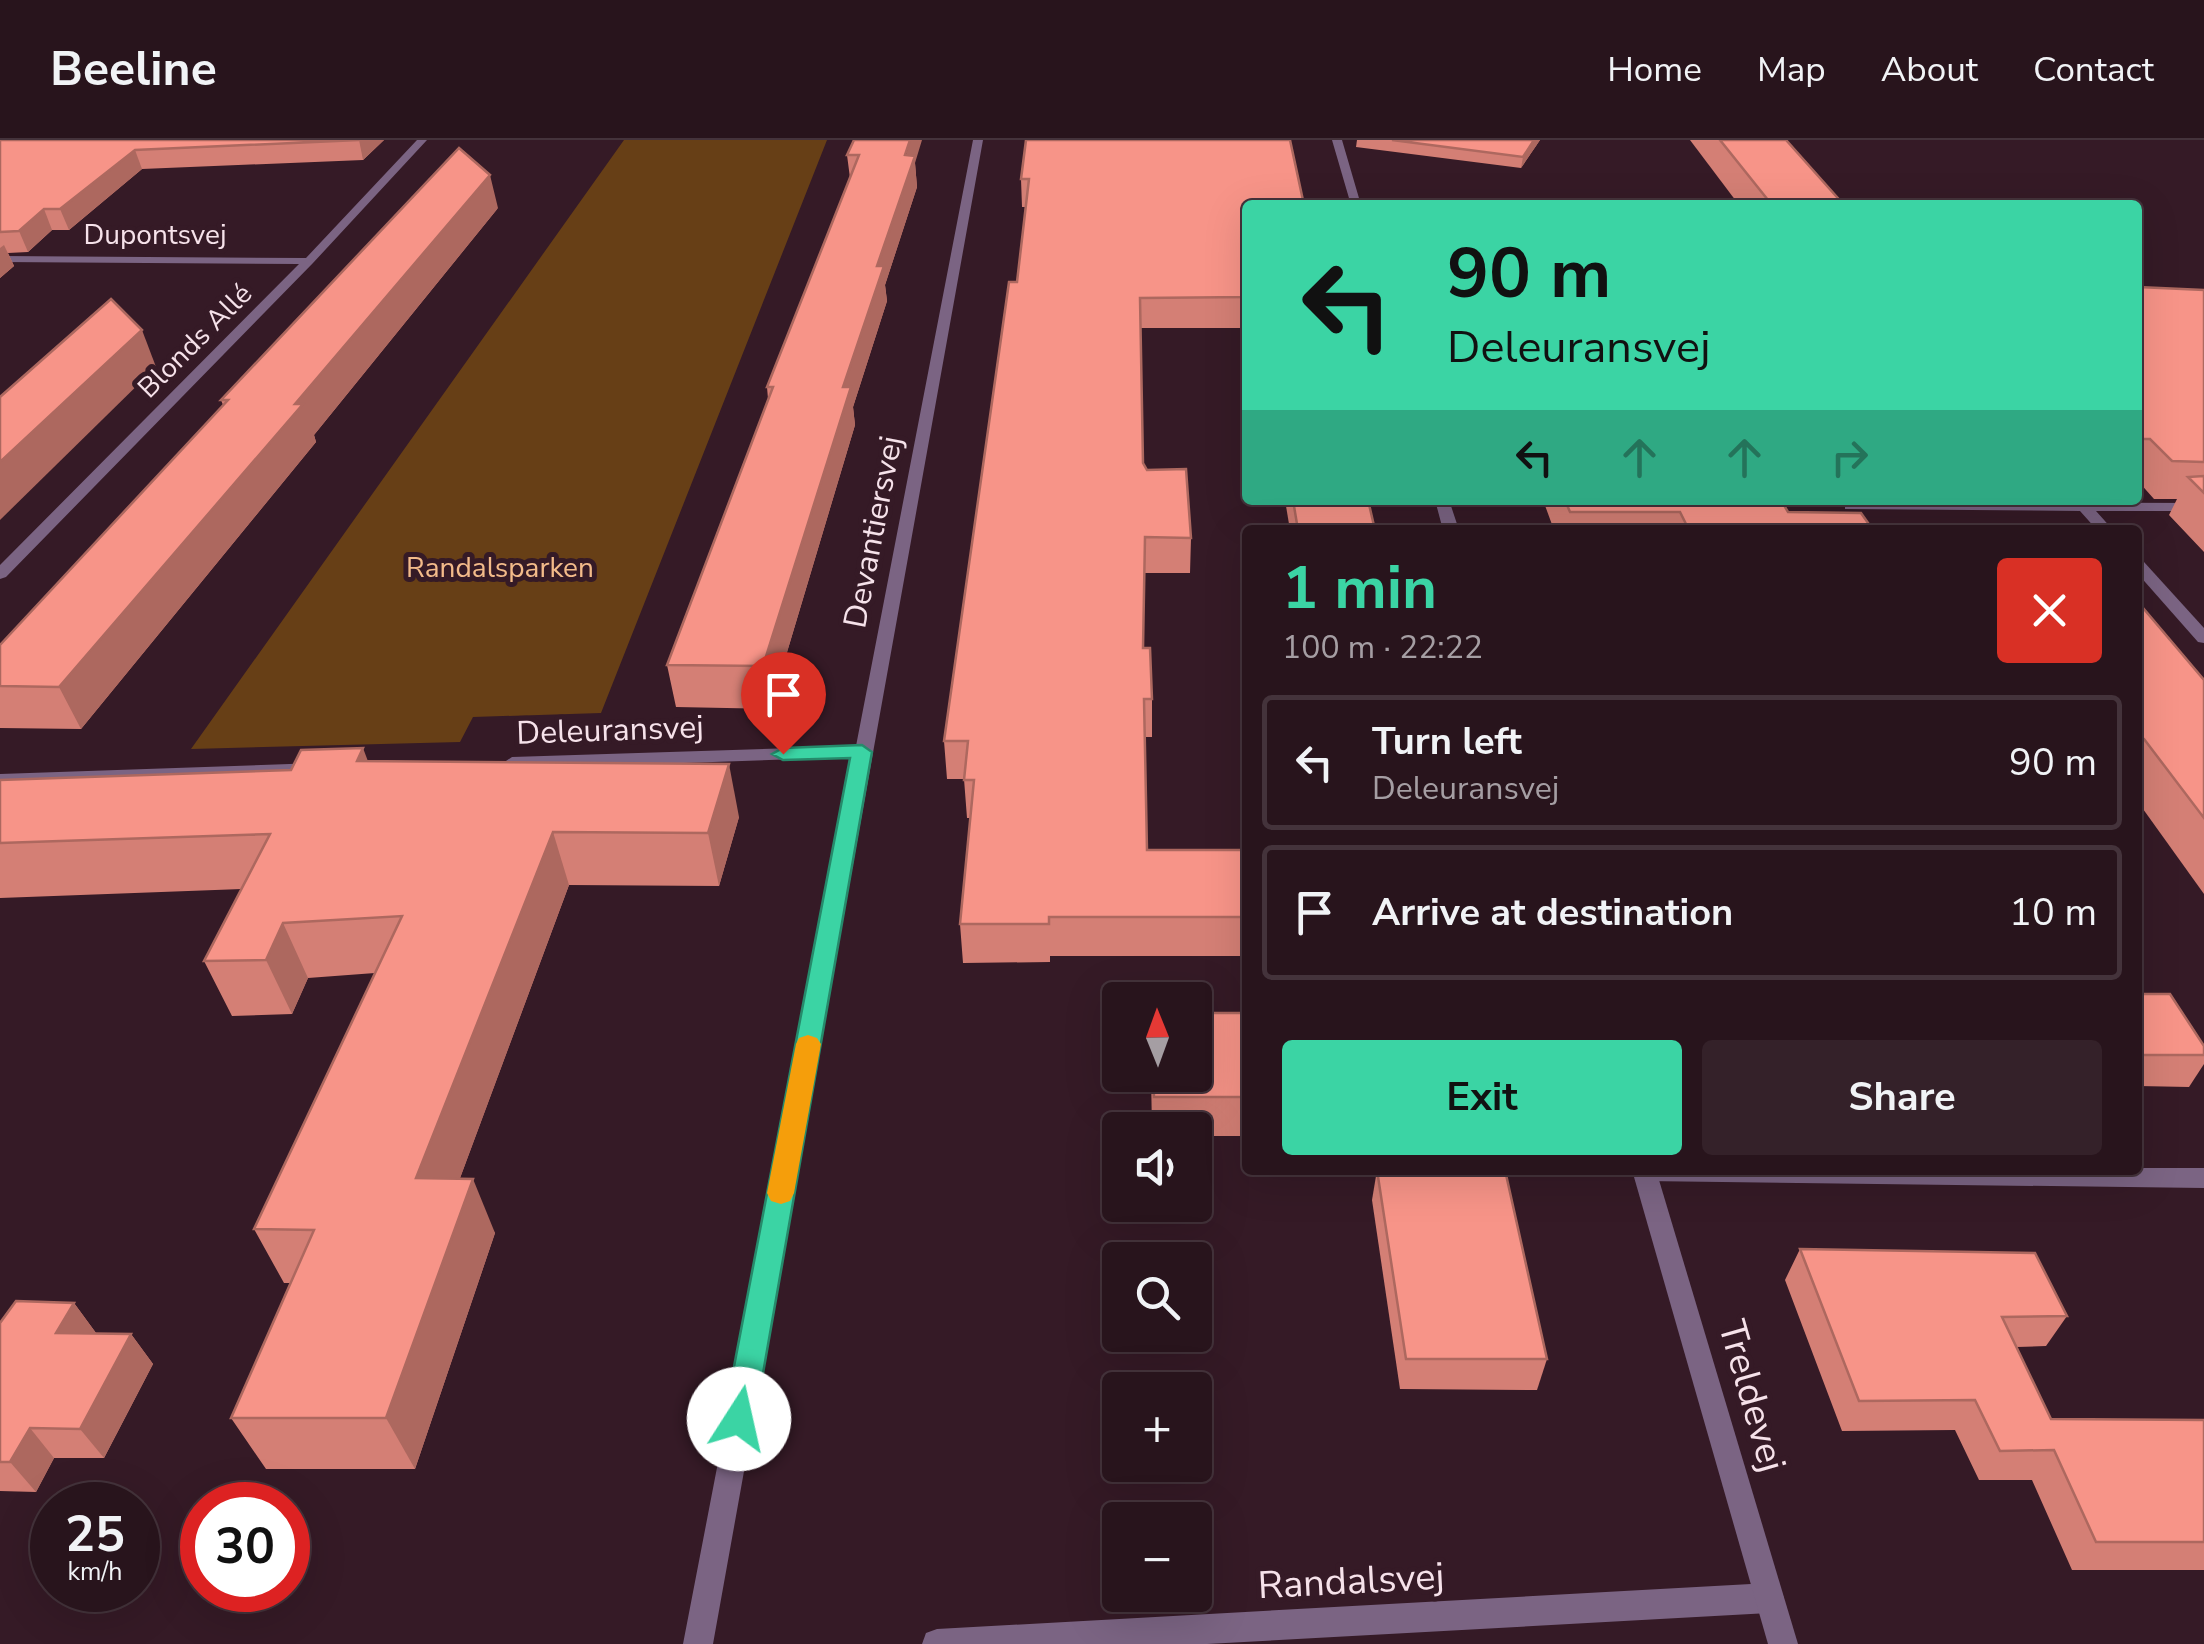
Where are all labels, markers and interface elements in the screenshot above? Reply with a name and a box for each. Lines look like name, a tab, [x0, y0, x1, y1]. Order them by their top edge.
text: Beeline	[50, 36, 217, 102]
text: Home	[1607, 46, 1702, 93]
text: Map	[1757, 46, 1826, 93]
text: About	[1881, 46, 1978, 93]
text: Contact	[2033, 46, 2154, 93]
street label: Dupontsvej	[84, 216, 227, 254]
text: 90 m	[1447, 226, 1611, 322]
icon: left	[1282, 240, 1412, 370]
street label: Blonds Allé	[129, 275, 261, 407]
text: Deleuransvej	[1447, 317, 1711, 378]
icon: left	[1507, 430, 1562, 485]
icon: ahead	[1612, 430, 1667, 485]
icon: ahead	[1717, 430, 1772, 485]
icon: right	[1822, 430, 1877, 485]
street label: Devantiersvej	[833, 432, 913, 632]
text: 1 min	[1282, 547, 1437, 629]
park label: Randalsparken	[406, 549, 594, 587]
button: close	[1997, 558, 2102, 663]
text: 100 m · 22:22	[1282, 626, 1483, 669]
pin	[741, 652, 826, 755]
icon: arrive	[756, 667, 811, 722]
street label: Deleuransvej	[516, 705, 704, 755]
text: Turn left	[1372, 716, 1522, 767]
icon: left	[1287, 735, 1342, 790]
text: 90 m	[2009, 737, 2097, 788]
text: Deleuransvej	[1372, 767, 1559, 810]
icon: arrive	[1287, 885, 1342, 940]
text: Arrive at destination	[1372, 887, 1733, 938]
text: 10 m	[2009, 887, 2097, 938]
north arrow	[1102, 982, 1212, 1092]
map controls	[1102, 982, 1212, 1612]
button: Exit	[1282, 1040, 1682, 1155]
button: Share	[1702, 1040, 2102, 1155]
button: sound	[1102, 1112, 1212, 1222]
button: search	[1102, 1242, 1212, 1352]
street label: Treldevej	[1706, 1314, 1798, 1478]
position arrow	[687, 1367, 791, 1471]
button: +	[1102, 1372, 1212, 1482]
speed limit sign: 30	[180, 1482, 310, 1612]
text: 25	[65, 1500, 125, 1569]
button: −	[1102, 1502, 1212, 1612]
street label: Randalsvej	[1256, 1551, 1446, 1611]
text: km/h	[67, 1555, 123, 1589]

